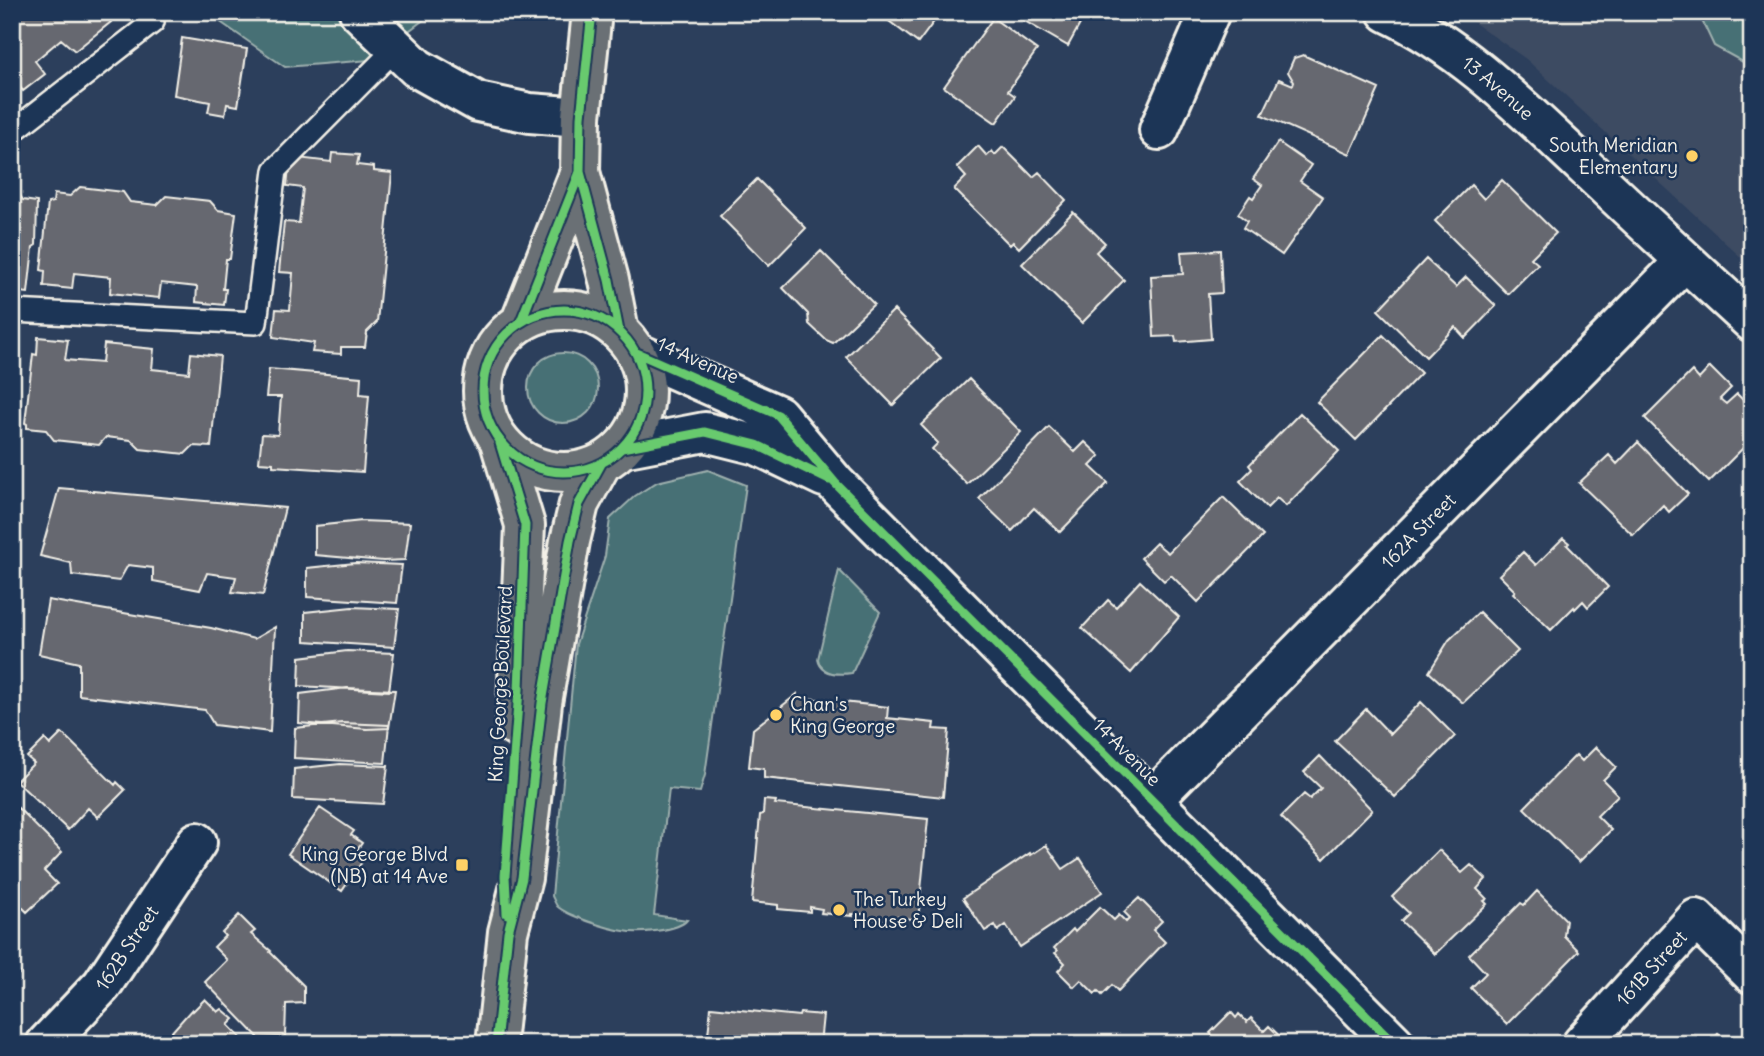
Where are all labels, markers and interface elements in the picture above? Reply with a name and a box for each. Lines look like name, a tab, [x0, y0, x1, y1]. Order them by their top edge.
street label: 13 Avenue	[1458, 51, 1539, 125]
place label: South Meridian Elementary	[1549, 133, 1678, 179]
marker: South Meridian Elementary	[1684, 148, 1700, 164]
street label: 14 Avenue	[653, 331, 743, 389]
street label: 162A Street	[1376, 488, 1461, 574]
street label: King George Boulevard	[483, 585, 517, 783]
place label: Chan's King George	[790, 692, 895, 738]
marker: Chan's King George	[768, 707, 784, 723]
street label: 14 Avenue	[1088, 713, 1166, 791]
place label: King George Blvd (NB) at 14 Ave	[301, 842, 448, 888]
marker: King George Blvd (NB) at 14 Ave	[454, 857, 470, 873]
place label: The Turkey House & Deli	[853, 887, 963, 933]
street label: 162B Street	[90, 901, 163, 995]
marker: The Turkey House & Deli	[831, 902, 847, 918]
street label: 161B Street	[1611, 925, 1692, 1011]

